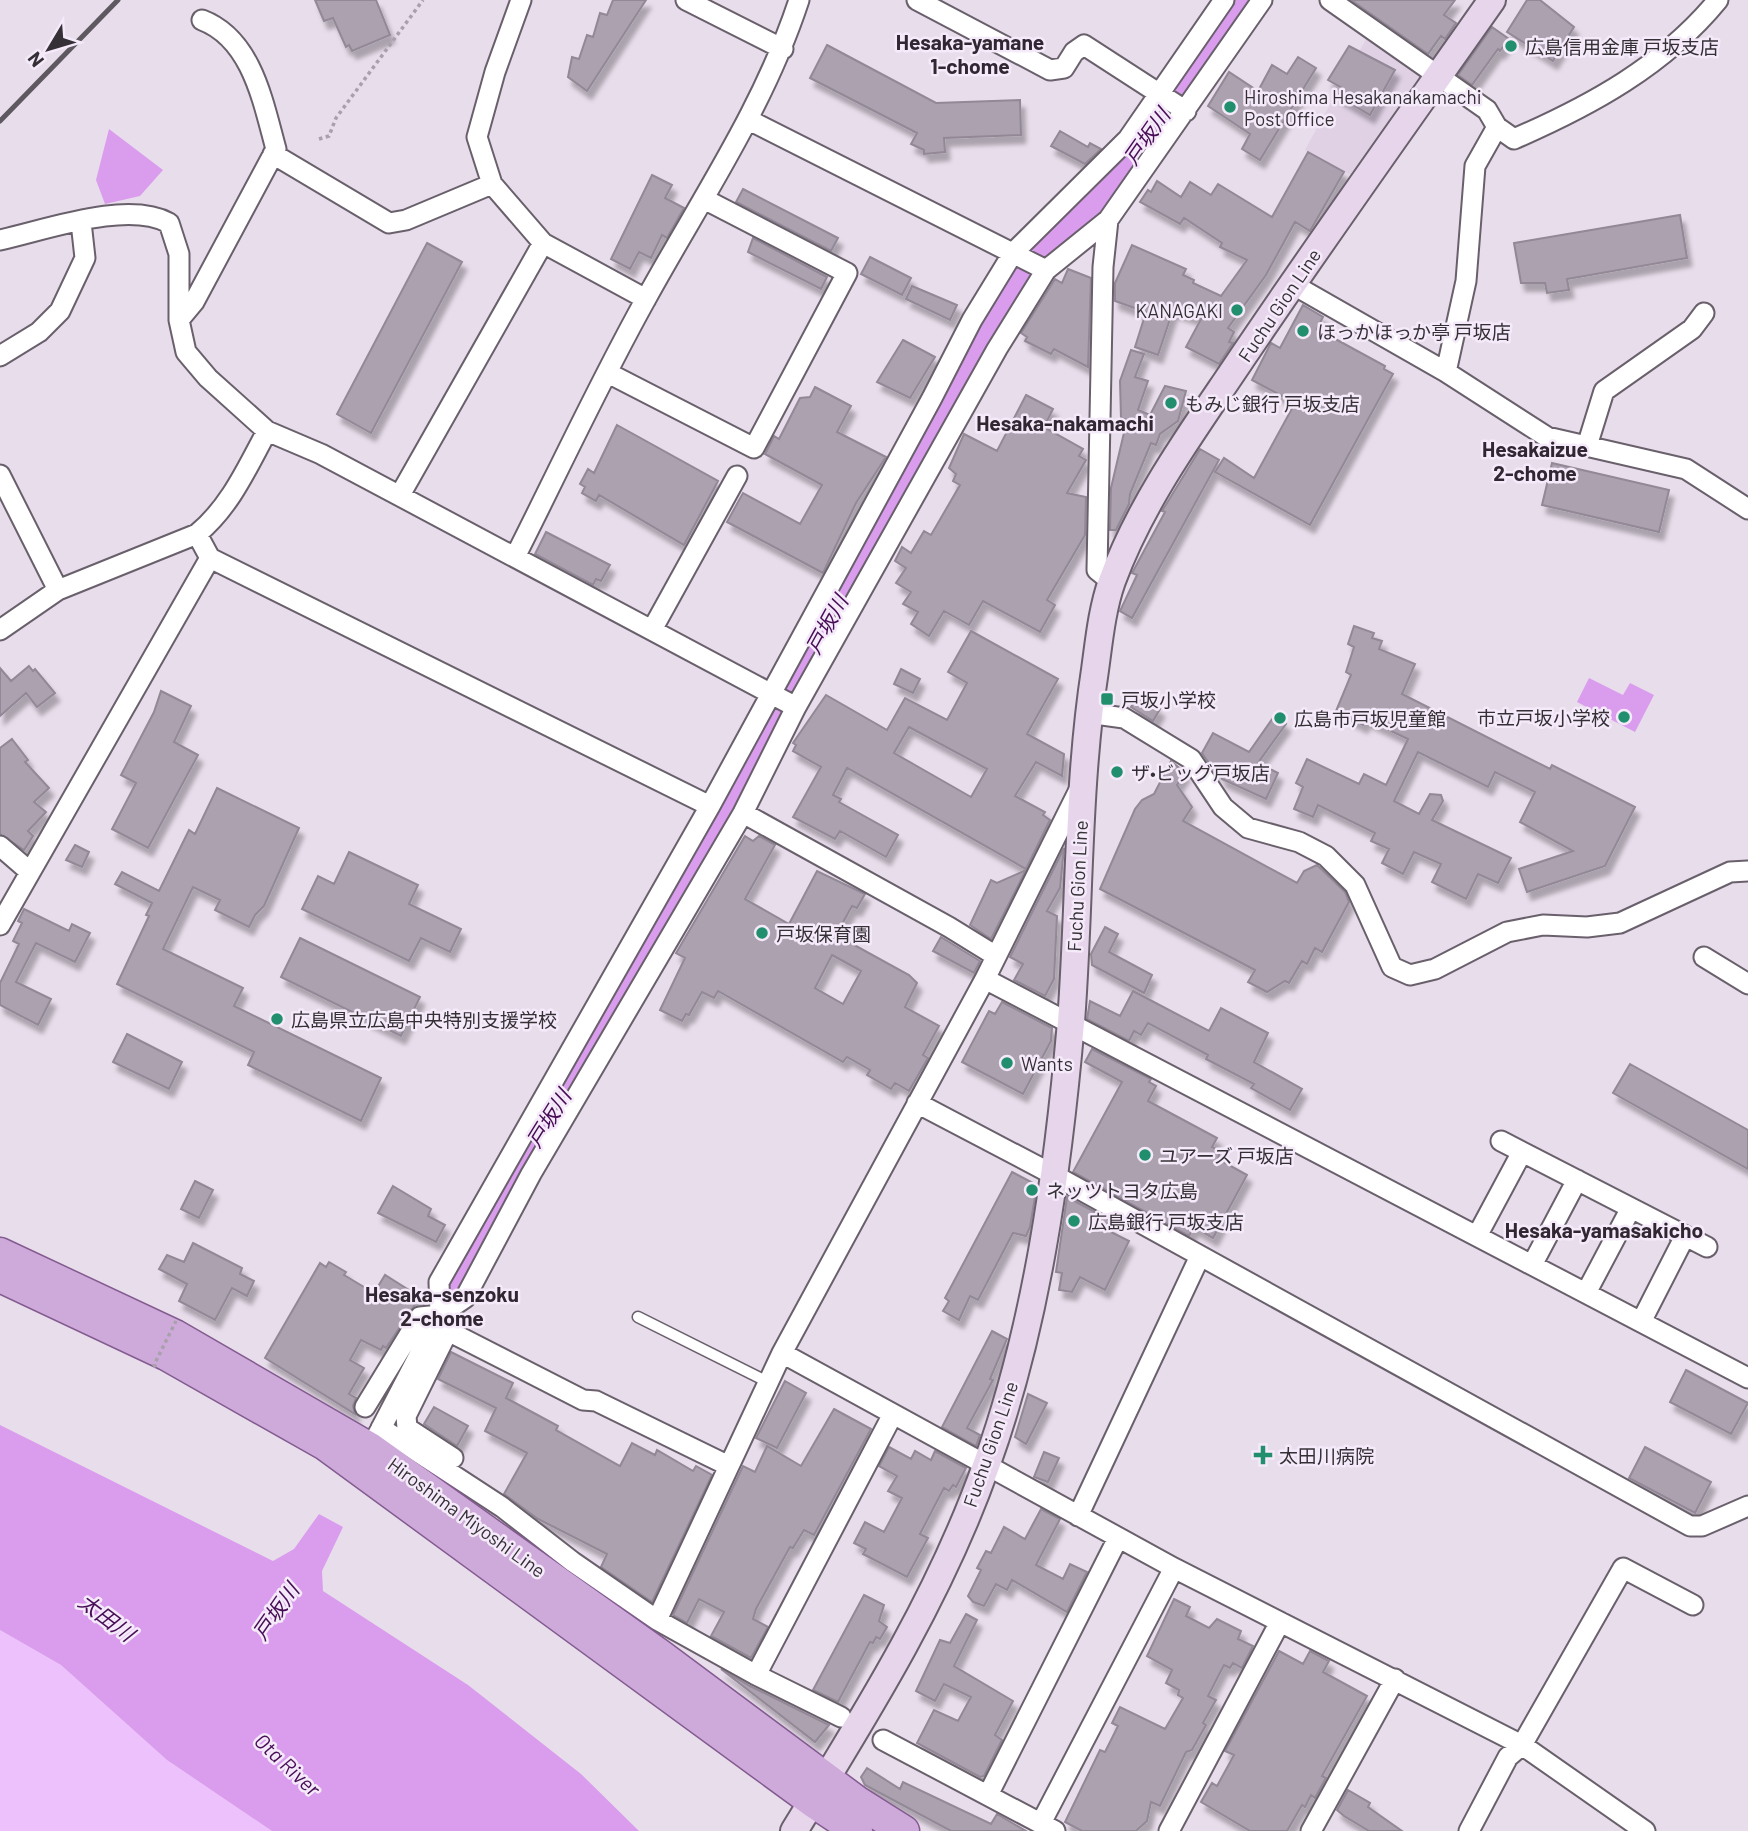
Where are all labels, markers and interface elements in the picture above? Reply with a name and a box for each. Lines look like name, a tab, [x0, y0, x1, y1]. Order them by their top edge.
north arrow	[14, 14, 84, 84]
district label: Hesaka-yamane 1-chome	[896, 29, 1044, 78]
place label: 広島信用金庫 戸坂支店	[1525, 35, 1719, 58]
marker: 広島信用金庫 戸坂支店	[1503, 38, 1519, 54]
text: N	[22, 48, 48, 72]
place label: Hiroshima Hesakanakamachi Post Office	[1244, 85, 1482, 130]
marker: Hiroshima Hesakanakamachi Post Office	[1222, 99, 1238, 115]
water label: 戸坂川	[1118, 101, 1175, 169]
street label: Fuchu Gion Line	[1233, 244, 1325, 366]
place label: KANAGAKI	[1136, 299, 1223, 322]
marker: KANAGAKI	[1229, 302, 1245, 318]
place label: ほっかほっか亭 戸坂店	[1317, 320, 1511, 343]
marker: ほっかほっか亭 戸坂店	[1295, 323, 1311, 339]
place label: もみじ銀行 戸坂支店	[1185, 392, 1360, 415]
marker: もみじ銀行 戸坂支店	[1163, 395, 1179, 411]
district label: Hesaka-nakamachi	[976, 410, 1154, 435]
district label: Hesakaizue 2-chome	[1482, 436, 1588, 485]
water label: 戸坂川	[800, 589, 853, 658]
place label: 戸坂小学校	[1121, 688, 1216, 711]
marker: 戸坂小学校	[1099, 691, 1115, 707]
place label: 市立戸坂小学校	[1477, 706, 1610, 729]
place label: 広島市戸坂児童館	[1294, 707, 1446, 730]
marker: 市立戸坂小学校	[1616, 709, 1632, 725]
marker: 広島市戸坂児童館	[1272, 710, 1288, 726]
place label: ザ•ビッグ戸坂店	[1131, 761, 1270, 784]
marker: ザ•ビッグ戸坂店	[1109, 764, 1125, 780]
street label: Fuchu Gion Line	[1062, 820, 1092, 952]
place label: 戸坂保育園	[776, 922, 871, 945]
marker: 戸坂保育園	[754, 925, 770, 941]
place label: 広島県立広島中央特別支援学校	[291, 1008, 557, 1031]
marker: 広島県立広島中央特別支援学校	[269, 1011, 285, 1027]
place label: Wants	[1021, 1052, 1073, 1075]
marker: Wants	[999, 1055, 1015, 1071]
water label: 戸坂川	[521, 1083, 576, 1151]
place label: ユアーズ 戸坂店	[1159, 1144, 1294, 1167]
marker: ユアーズ 戸坂店	[1137, 1147, 1153, 1163]
place label: ネッツトヨタ広島	[1046, 1179, 1198, 1202]
marker: ネッツトヨタ広島	[1024, 1182, 1040, 1198]
place label: 広島銀行 戸坂支店	[1088, 1210, 1244, 1233]
marker: 広島銀行 戸坂支店	[1066, 1213, 1082, 1229]
district label: Hesaka-yamasakicho	[1505, 1217, 1703, 1242]
district label: Hesaka-senzoku 2-chome	[365, 1281, 519, 1330]
street label: Fuchu Gion Line	[958, 1378, 1022, 1510]
place label: 太田川病院	[1279, 1444, 1374, 1467]
marker: 太田川病院	[1253, 1445, 1273, 1465]
street label: Hiroshima Miyoshi Line	[384, 1452, 550, 1582]
water label: 戸坂川	[247, 1576, 304, 1644]
water label: 太田川	[74, 1588, 141, 1647]
water label: Ota River	[250, 1727, 326, 1801]

